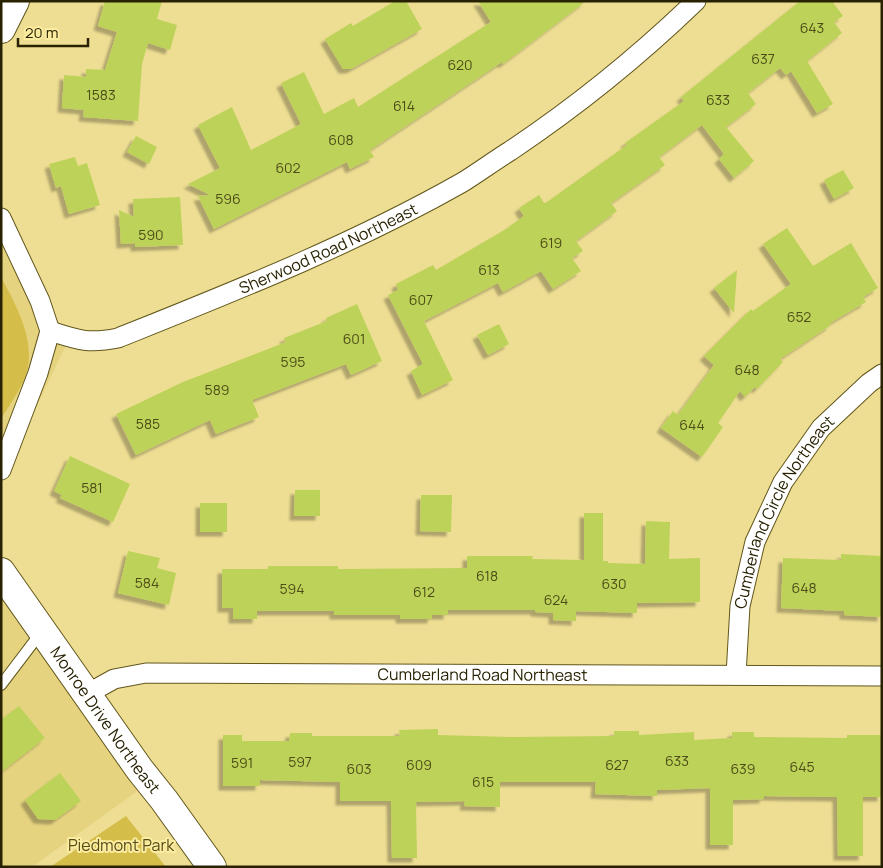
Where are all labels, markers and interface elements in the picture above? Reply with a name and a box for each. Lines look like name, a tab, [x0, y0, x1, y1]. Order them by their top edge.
scale bar	[18, 15, 88, 47]
house number: 643	[800, 18, 824, 37]
text: 20 m	[25, 22, 58, 43]
house number: 637	[751, 49, 775, 68]
house number: 620	[447, 55, 473, 74]
house number: 1583	[86, 85, 116, 104]
house number: 633	[706, 90, 730, 109]
house number: 614	[393, 96, 415, 115]
house number: 608	[328, 130, 354, 149]
house number: 602	[275, 158, 301, 177]
house number: 596	[215, 189, 241, 208]
street label: Sherwood Road Northeast	[235, 198, 421, 299]
house number: 590	[138, 225, 164, 244]
house number: 619	[540, 233, 562, 252]
house number: 613	[478, 260, 500, 279]
house number: 607	[409, 290, 433, 309]
house number: 652	[787, 307, 811, 326]
house number: 601	[343, 329, 365, 348]
house number: 595	[281, 352, 305, 371]
house number: 648	[734, 360, 760, 379]
house number: 589	[205, 380, 229, 399]
street label: Cumberland Circle Northeast	[729, 410, 839, 611]
house number: 585	[136, 414, 160, 433]
house number: 644	[679, 415, 705, 434]
house number: 581	[81, 478, 103, 497]
house number: 618	[476, 566, 498, 585]
house number: 584	[135, 573, 159, 592]
house number: 630	[602, 574, 626, 593]
house number: 648	[791, 578, 817, 597]
house number: 594	[279, 579, 305, 598]
house number: 612	[413, 582, 435, 601]
house number: 624	[544, 590, 568, 609]
street label: Monroe Drive Northeast	[45, 642, 165, 798]
street label: Cumberland Road Northeast	[377, 663, 588, 686]
house number: 633	[665, 751, 689, 770]
house number: 597	[288, 752, 312, 771]
house number: 591	[231, 753, 253, 772]
house number: 609	[406, 755, 432, 774]
house number: 627	[605, 755, 629, 774]
house number: 645	[789, 757, 815, 776]
house number: 603	[347, 759, 371, 778]
house number: 639	[730, 759, 756, 778]
house number: 615	[472, 772, 494, 791]
park label: Piedmont Park	[68, 834, 175, 856]

